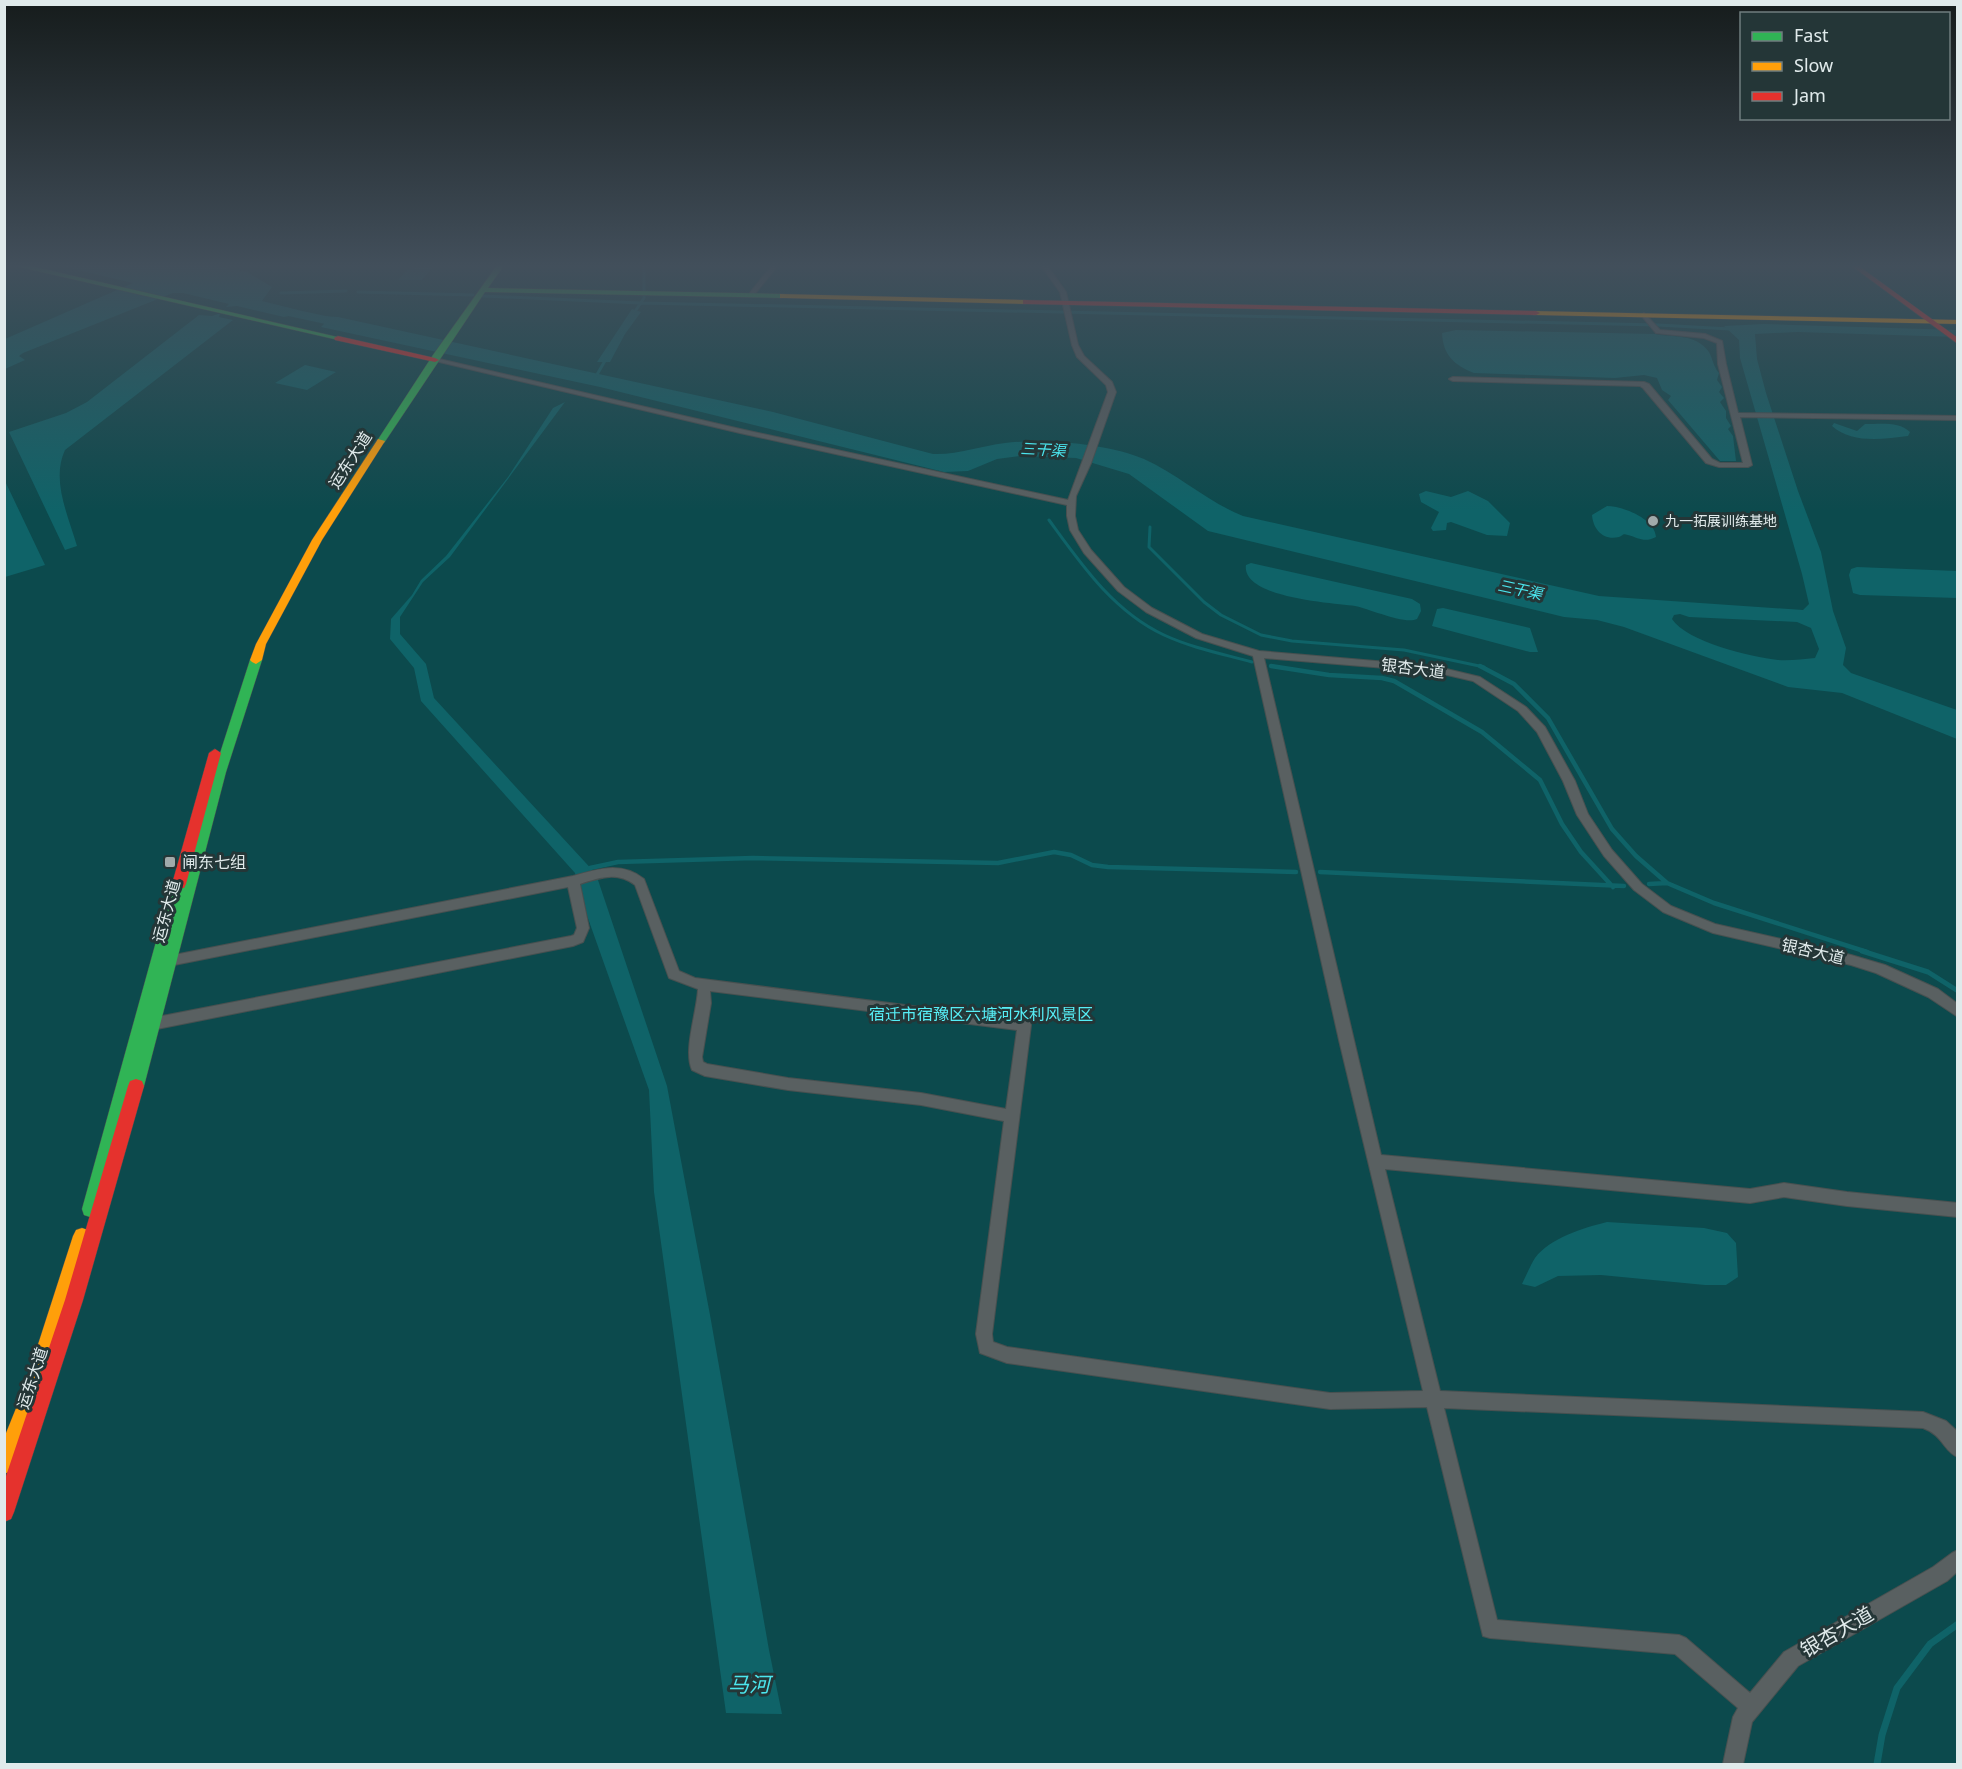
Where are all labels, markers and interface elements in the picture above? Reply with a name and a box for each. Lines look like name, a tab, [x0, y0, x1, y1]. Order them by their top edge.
legend	[1740, 12, 1950, 120]
text: Fast	[1794, 23, 1829, 47]
text: Slow	[1794, 53, 1833, 77]
text: Jam	[1792, 83, 1826, 107]
street label: 运东大道	[323, 427, 377, 493]
water label: 三干渠	[1020, 438, 1068, 460]
place label: 九一拓展训练基地	[1665, 511, 1777, 530]
marker: 九一拓展训练基地	[1646, 514, 1660, 528]
water label: 三干渠	[1496, 575, 1546, 604]
street label: 银杏大道	[1380, 653, 1446, 683]
place label: 闸东七组	[182, 851, 246, 873]
marker: 闸东七组	[163, 855, 177, 869]
street label: 运东大道	[147, 877, 185, 945]
street label: 银杏大道	[1779, 933, 1847, 969]
park label: 宿迁市宿豫区六塘河水利风景区	[869, 1003, 1093, 1025]
street label: 运东大道	[12, 1344, 52, 1412]
street label: 银杏大道	[1795, 1600, 1878, 1663]
water label: 马河	[728, 1670, 774, 1698]

